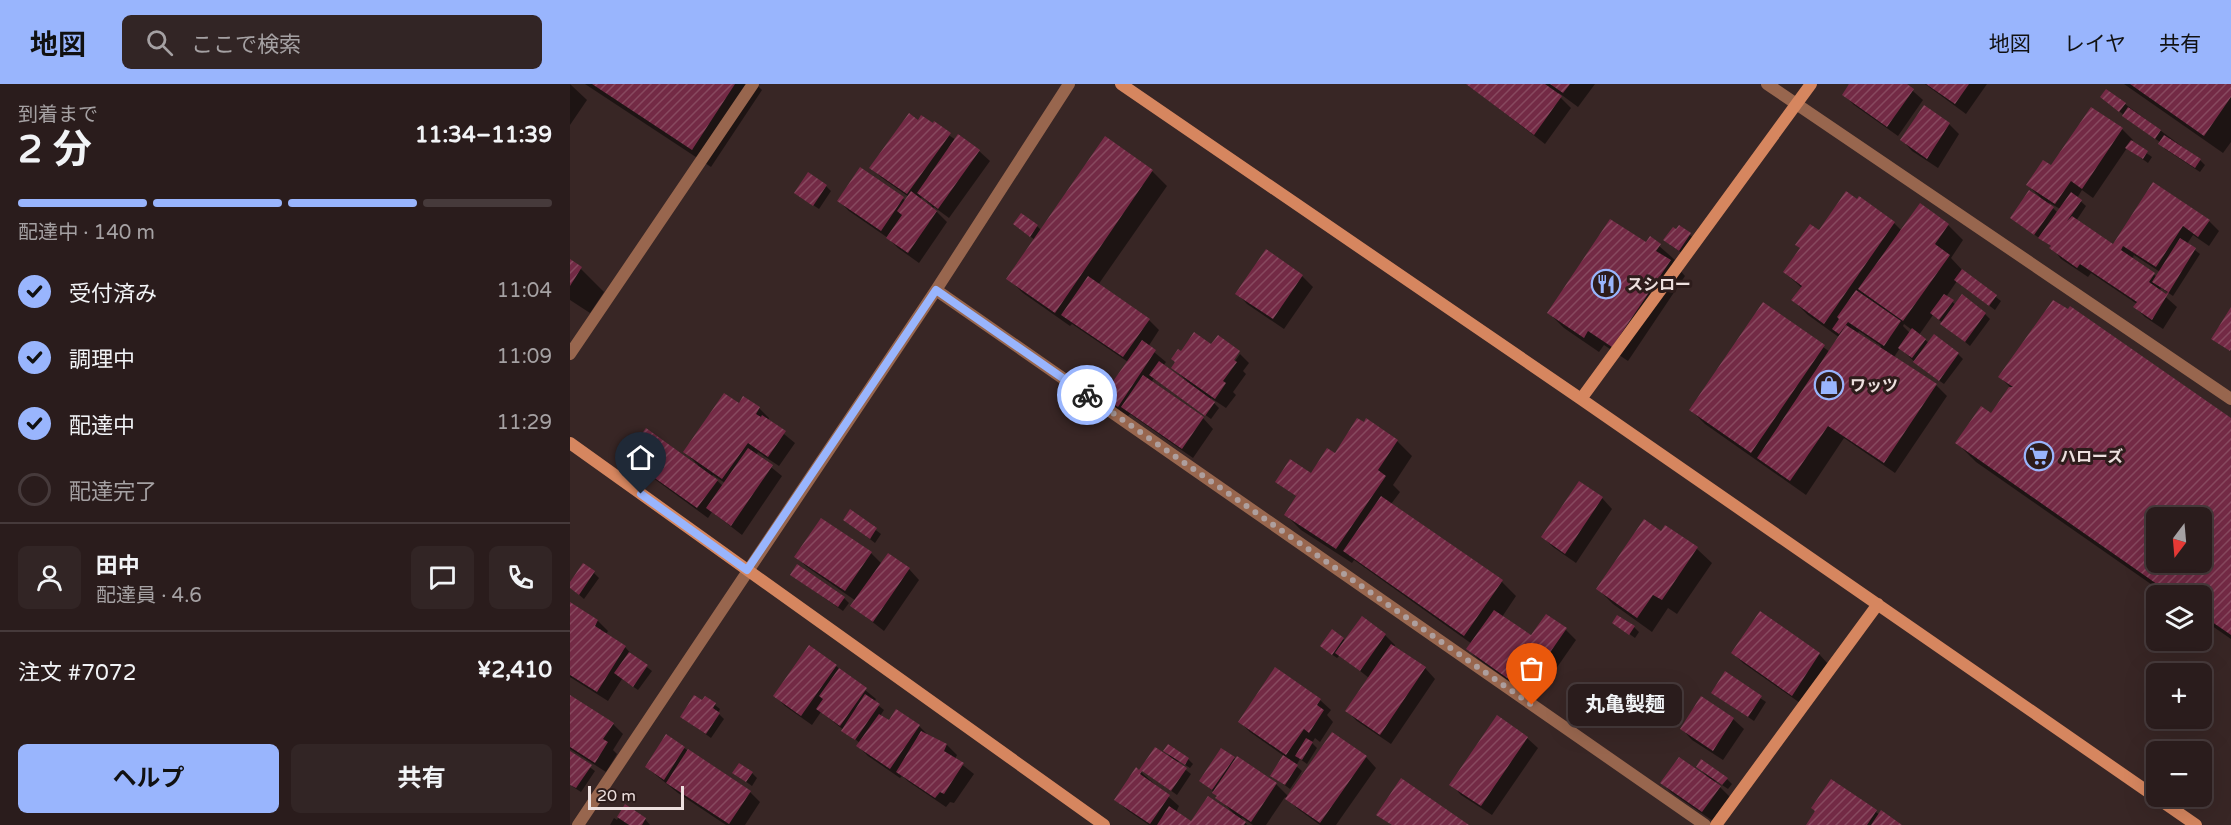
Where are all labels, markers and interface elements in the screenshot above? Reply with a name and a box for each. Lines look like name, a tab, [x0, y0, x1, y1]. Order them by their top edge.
search box	[122, 15, 542, 69]
icon: search	[143, 26, 176, 59]
text: 地図	[30, 28, 86, 62]
text: ここで検索	[191, 32, 301, 58]
text: 地図	[1989, 32, 2031, 57]
text: レイヤ	[2064, 32, 2126, 57]
text: 共有	[2159, 32, 2201, 57]
text: 到着まで	[18, 103, 98, 127]
text: 11:34–11:39	[415, 122, 552, 148]
text: 2 分	[18, 126, 92, 173]
text: 配達中 · 140 m	[18, 221, 155, 245]
restaurant icon: スシロー	[1590, 268, 1622, 300]
icon: check	[18, 275, 51, 308]
place label: スシロー	[1627, 275, 1691, 295]
text: 11:04	[497, 279, 552, 303]
text: 受付済み	[69, 281, 157, 307]
icon: check	[18, 341, 51, 374]
text: 11:09	[497, 345, 552, 369]
text: 調理中	[69, 347, 135, 373]
courier	[1057, 365, 1117, 425]
shop icon: ワッツ	[1813, 369, 1845, 401]
place label: ワッツ	[1850, 376, 1898, 396]
icon: bike	[1071, 379, 1104, 412]
icon: check	[18, 407, 51, 440]
text: 11:29	[497, 411, 552, 435]
text: 配達中	[69, 413, 135, 439]
pin	[615, 432, 666, 494]
supermarket icon: ハローズ	[2023, 440, 2055, 472]
icon: home	[624, 441, 657, 474]
place label: ハローズ	[2060, 447, 2123, 467]
text: 配達完了	[69, 479, 157, 505]
north arrow	[2146, 507, 2212, 573]
map controls	[2146, 507, 2212, 807]
button: person	[18, 546, 81, 609]
button: chat	[411, 546, 474, 609]
button: phone	[489, 546, 552, 609]
text: 田中	[96, 553, 140, 579]
text: 配達員 · 4.6	[96, 584, 202, 608]
button: layers	[2146, 585, 2212, 651]
pin	[1506, 643, 1557, 705]
icon: bag	[1515, 652, 1548, 685]
text: ¥2,410	[477, 657, 552, 683]
text: 注文 #7072	[18, 660, 136, 686]
button: +	[2146, 663, 2212, 729]
callout: 丸亀製麺	[1568, 684, 1682, 726]
text: 丸亀製麺	[1585, 693, 1665, 717]
button: −	[2146, 741, 2212, 807]
button: ヘルプ	[18, 744, 279, 813]
button: 共有	[291, 744, 552, 813]
scale bar	[588, 783, 684, 810]
text: 20 m	[597, 786, 636, 806]

